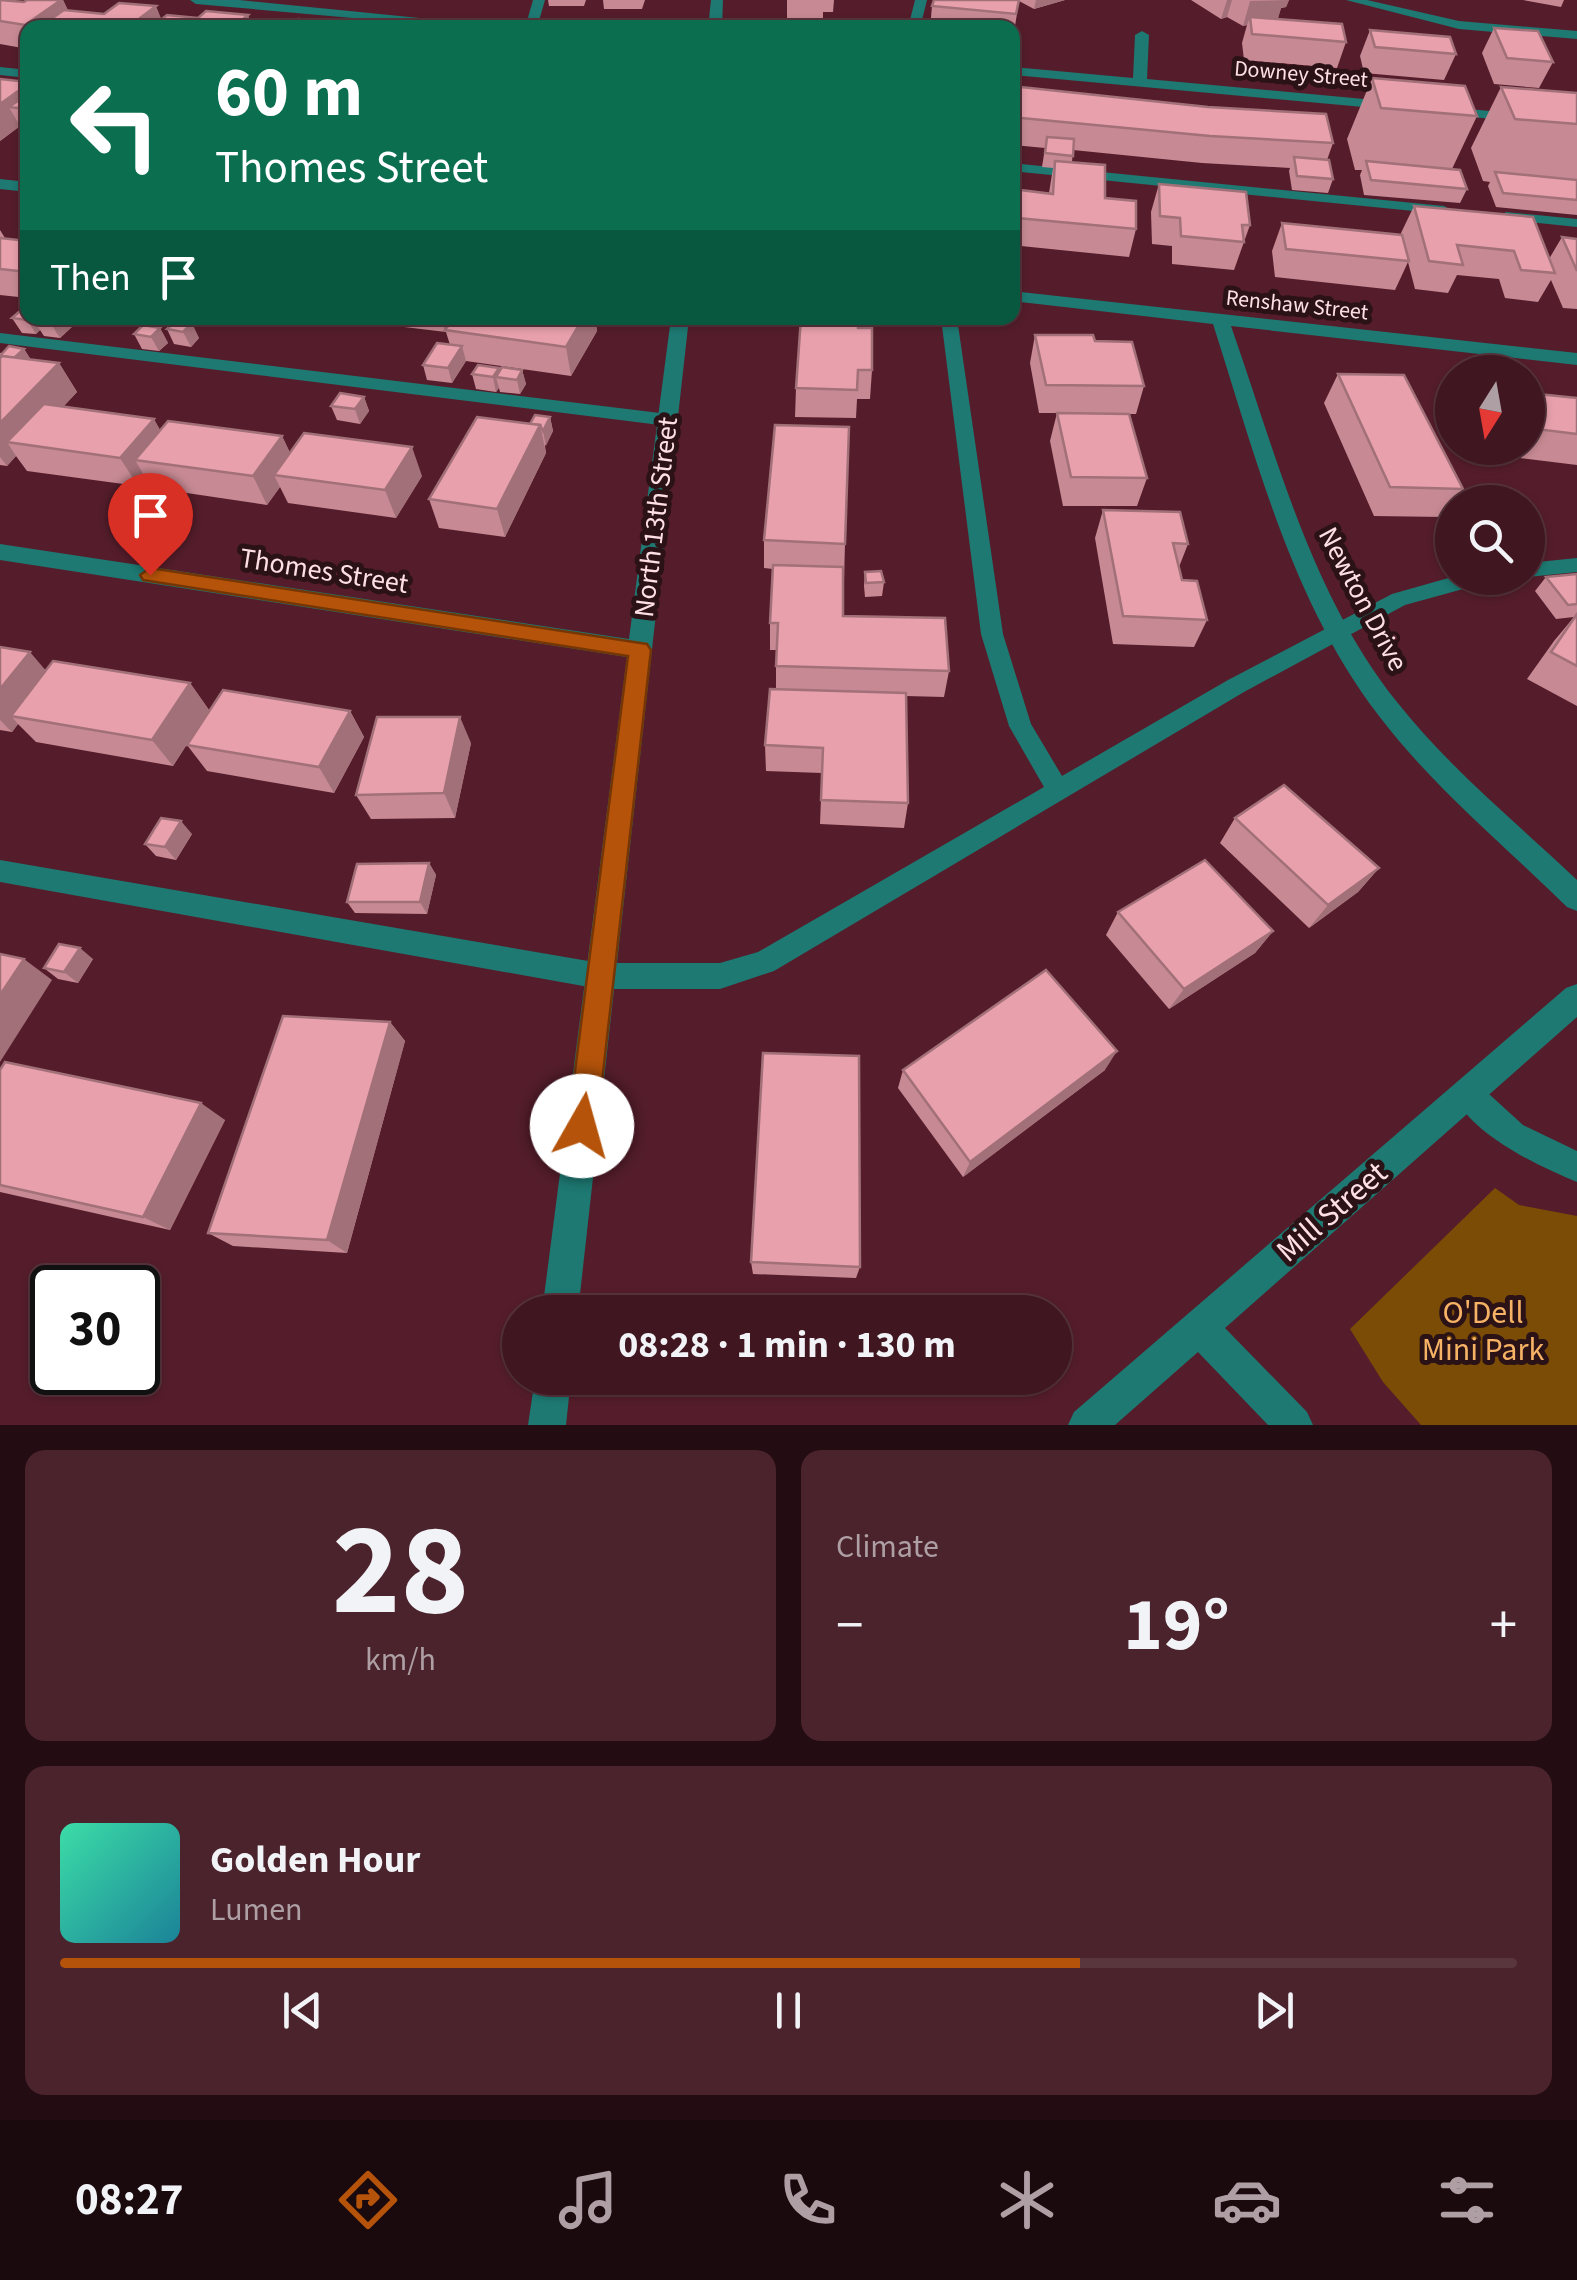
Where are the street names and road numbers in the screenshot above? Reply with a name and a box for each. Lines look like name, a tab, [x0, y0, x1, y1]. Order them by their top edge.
street label: Downey Street	[1233, 52, 1370, 96]
street label: Renshaw Street	[1224, 282, 1370, 328]
street label: North 13th Street	[624, 414, 688, 619]
street label: Newton Drive	[1308, 520, 1418, 678]
street label: Thomes Street	[237, 538, 412, 604]
street label: Mill Street	[1266, 1151, 1398, 1273]

